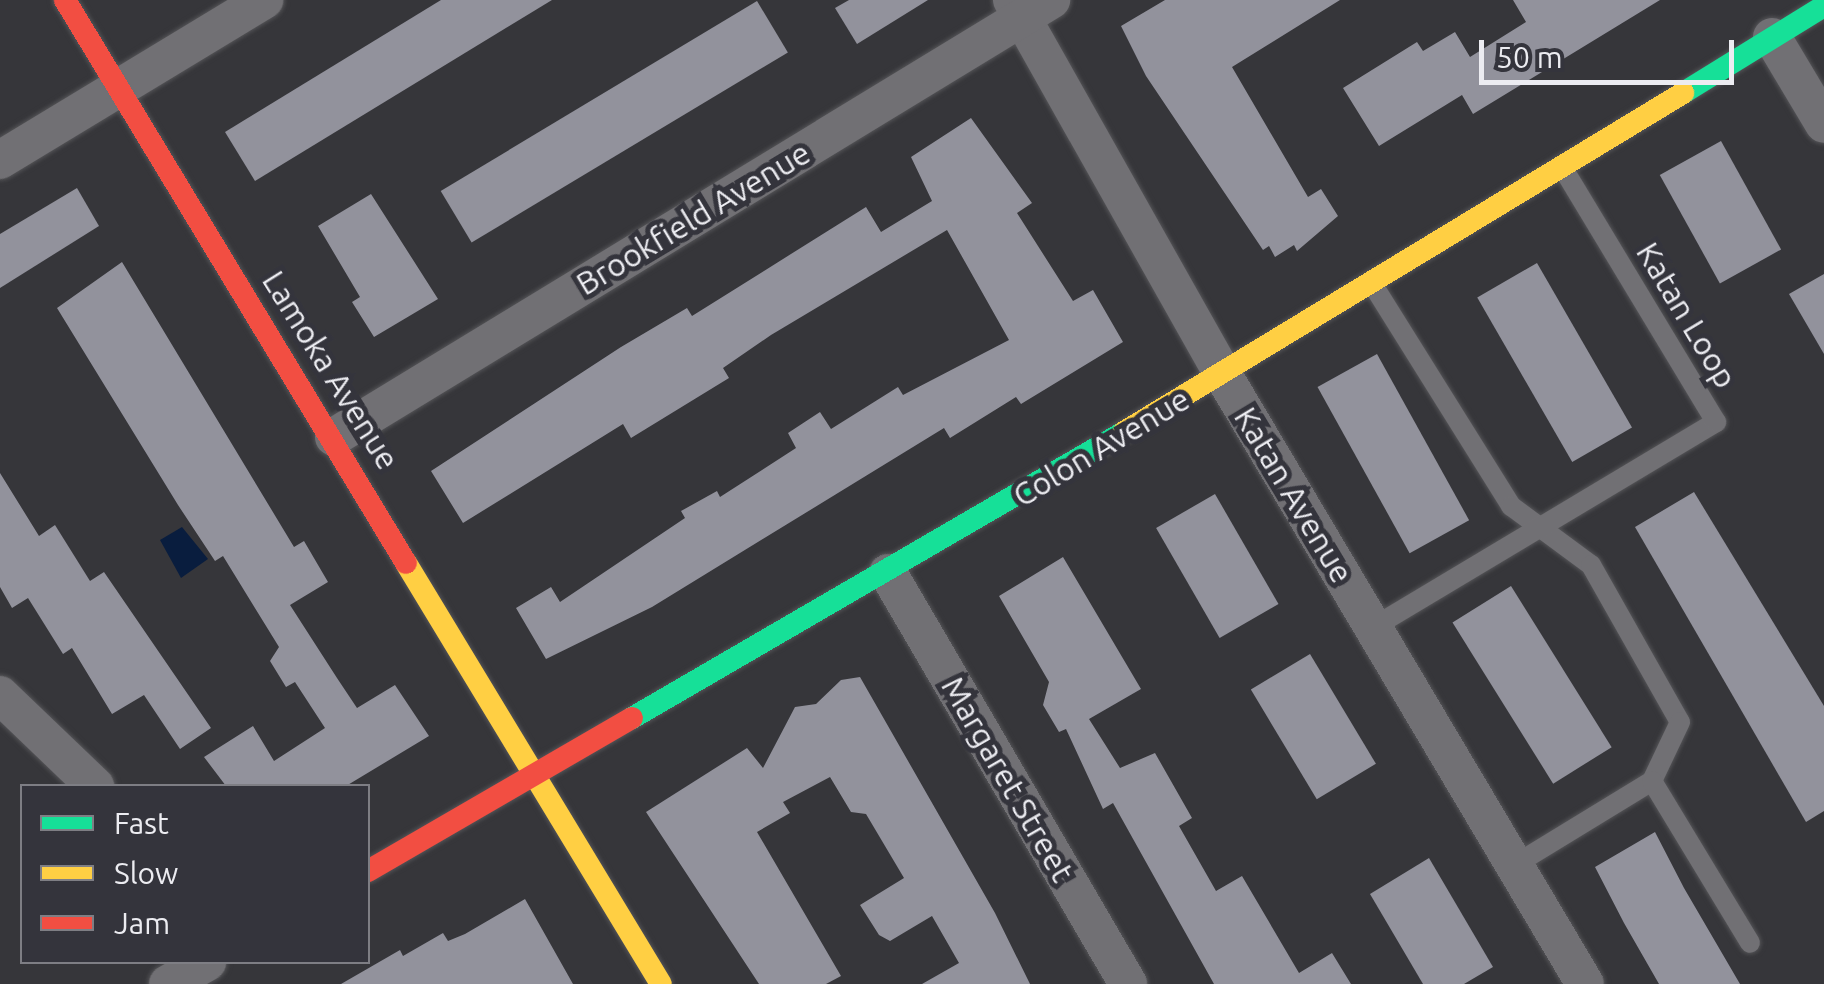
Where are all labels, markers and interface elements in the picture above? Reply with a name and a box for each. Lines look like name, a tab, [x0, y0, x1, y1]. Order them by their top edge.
scale bar	[1484, 20, 1739, 82]
text: 50 m	[1496, 40, 1563, 74]
street label: Brookfield Avenue	[569, 133, 817, 303]
street label: Katan Loop	[1629, 235, 1745, 395]
street label: Lamoka Avenue	[255, 264, 407, 476]
street label: Colon Avenue	[1006, 379, 1196, 515]
street label: Katan Avenue	[1226, 400, 1362, 590]
street label: Margaret Street	[934, 670, 1082, 888]
legend	[20, 784, 370, 964]
text: Fast	[114, 806, 169, 840]
text: Slow	[114, 856, 178, 890]
text: Jam	[114, 906, 170, 940]

